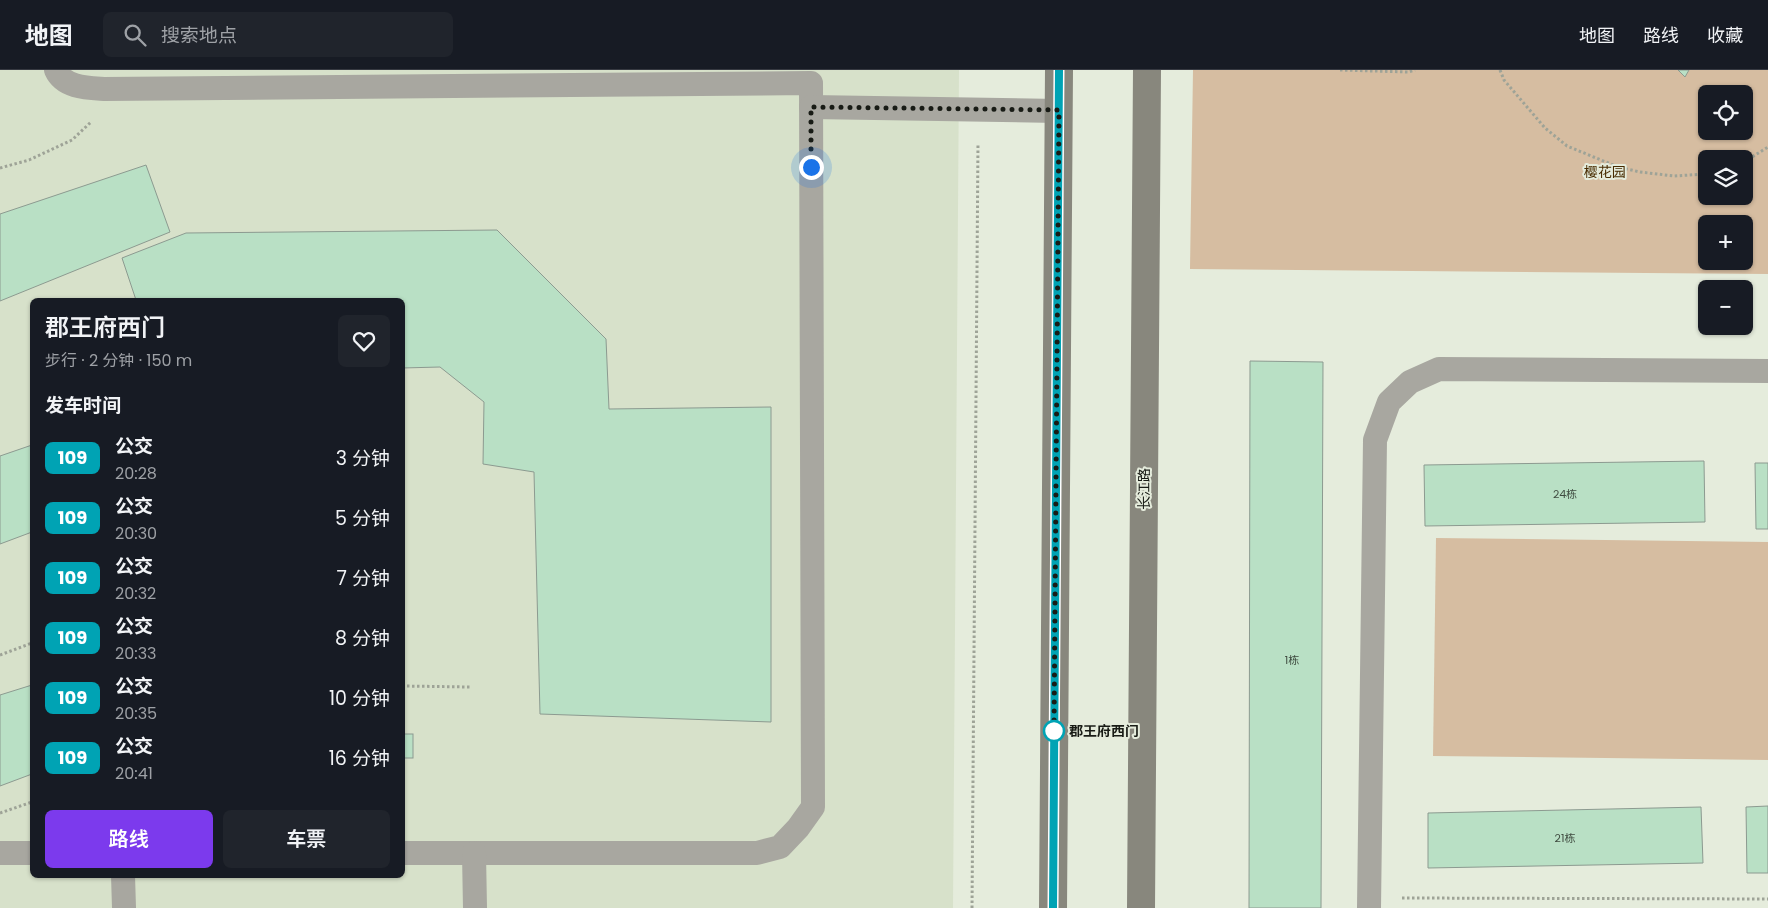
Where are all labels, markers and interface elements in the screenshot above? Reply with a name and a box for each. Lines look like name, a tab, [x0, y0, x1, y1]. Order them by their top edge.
search box	[103, 12, 453, 57]
text: 地图	[25, 19, 73, 52]
icon: search	[121, 21, 149, 49]
text: 搜索地点	[161, 22, 237, 49]
text: 地图	[1579, 23, 1615, 48]
text: 路线	[1643, 23, 1679, 48]
text: 收藏	[1707, 23, 1743, 48]
map controls	[1698, 85, 1753, 335]
button: locate	[1698, 85, 1753, 140]
button: layers	[1698, 150, 1753, 205]
your location	[799, 155, 824, 180]
park label: 樱花园	[1584, 162, 1626, 182]
button: +	[1698, 215, 1753, 270]
button: −	[1698, 280, 1753, 335]
text: 郡王府西门	[45, 311, 165, 344]
button: heart	[338, 315, 390, 367]
text: 步行 · 2 分钟 · 150 m	[45, 349, 192, 372]
text: 发车时间	[45, 392, 121, 419]
text: 公交	[115, 433, 153, 460]
text: 109	[58, 445, 87, 470]
text: 3 分钟	[336, 445, 390, 472]
text: 20:28	[115, 462, 157, 485]
street label: 长江路	[1134, 468, 1154, 510]
house number: 24栋	[1553, 486, 1577, 502]
text: 公交	[115, 493, 153, 520]
text: 109	[58, 505, 87, 530]
text: 5 分钟	[335, 505, 390, 532]
text: 20:30	[115, 522, 157, 545]
text: 公交	[115, 553, 153, 580]
text: 109	[58, 565, 87, 590]
text: 7 分钟	[337, 565, 390, 592]
text: 20:32	[115, 582, 156, 605]
text: 公交	[115, 613, 153, 640]
text: 109	[58, 625, 87, 650]
text: 8 分钟	[335, 625, 390, 652]
text: 20:33	[115, 642, 157, 665]
house number: 1栋	[1285, 652, 1299, 668]
text: 公交	[115, 673, 153, 700]
text: 109	[58, 685, 87, 710]
text: 10 分钟	[329, 685, 390, 712]
text: 20:35	[115, 702, 157, 725]
marker: 郡王府西门	[1043, 720, 1065, 742]
place label: 郡王府西门	[1069, 721, 1139, 741]
text: 公交	[115, 733, 153, 760]
text: 109	[58, 745, 87, 770]
text: 16 分钟	[329, 745, 390, 772]
text: 20:41	[115, 762, 153, 785]
button: 路线	[45, 810, 213, 868]
button: 车票	[223, 810, 390, 868]
house number: 21栋	[1555, 830, 1575, 846]

